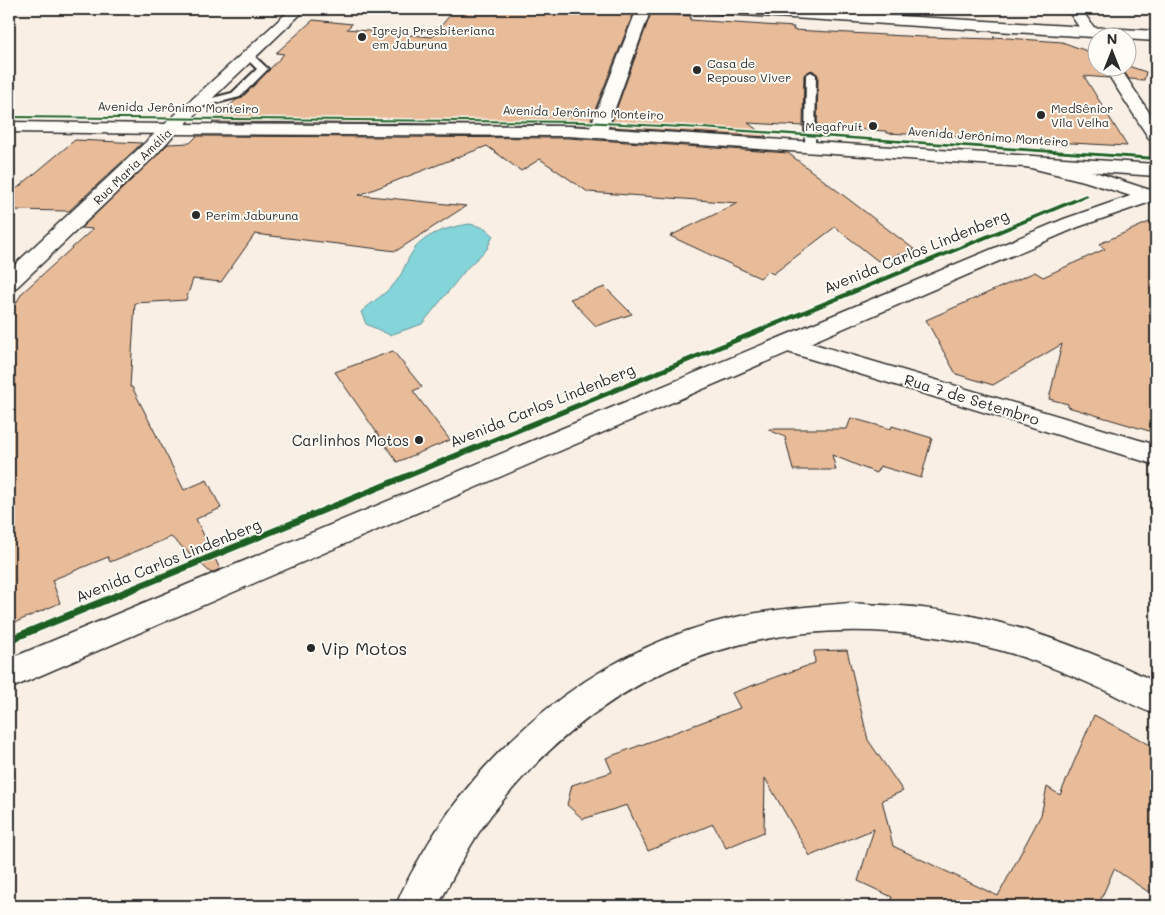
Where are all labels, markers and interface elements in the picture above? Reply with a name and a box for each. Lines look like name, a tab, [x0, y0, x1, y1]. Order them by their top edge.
place label: Igreja Presbiteriana em Jaburuna	[372, 22, 495, 52]
north arrow	[1088, 28, 1138, 78]
text: N	[1107, 29, 1117, 48]
marker: Igreja Presbiteriana em Jaburuna	[356, 31, 368, 43]
place label: Casa de Repouso Viver	[707, 55, 791, 85]
marker: Casa de Repouso Viver	[691, 64, 703, 76]
street label: Avenida Jerônimo Monteiro	[97, 98, 259, 116]
place label: MedSênior Vila Velha	[1051, 100, 1113, 130]
street label: Avenida Jerônimo Monteiro	[502, 101, 664, 123]
marker: MedSênior Vila Velha	[1035, 109, 1047, 121]
place label: Megafruit	[805, 118, 863, 134]
marker: Megafruit	[867, 120, 879, 132]
street label: Avenida Jerônimo Monteiro	[907, 122, 1069, 150]
street label: Rua Maria Amália	[89, 124, 175, 208]
street label: Avenida Carlos Lindenberg	[820, 205, 1012, 297]
place label: Perim Jaburuna	[206, 207, 299, 223]
marker: Perim Jaburuna	[190, 209, 202, 221]
street label: Avenida Carlos Lindenberg	[446, 359, 638, 451]
street label: Rua 7 de Setembro	[902, 369, 1042, 429]
place label: Carlinhos Motos	[292, 430, 409, 450]
marker: Carlinhos Motos	[413, 434, 425, 446]
street label: Avenida Carlos Lindenberg	[72, 514, 264, 606]
place label: Vip Motos	[321, 636, 407, 660]
marker: Vip Motos	[305, 642, 317, 654]

